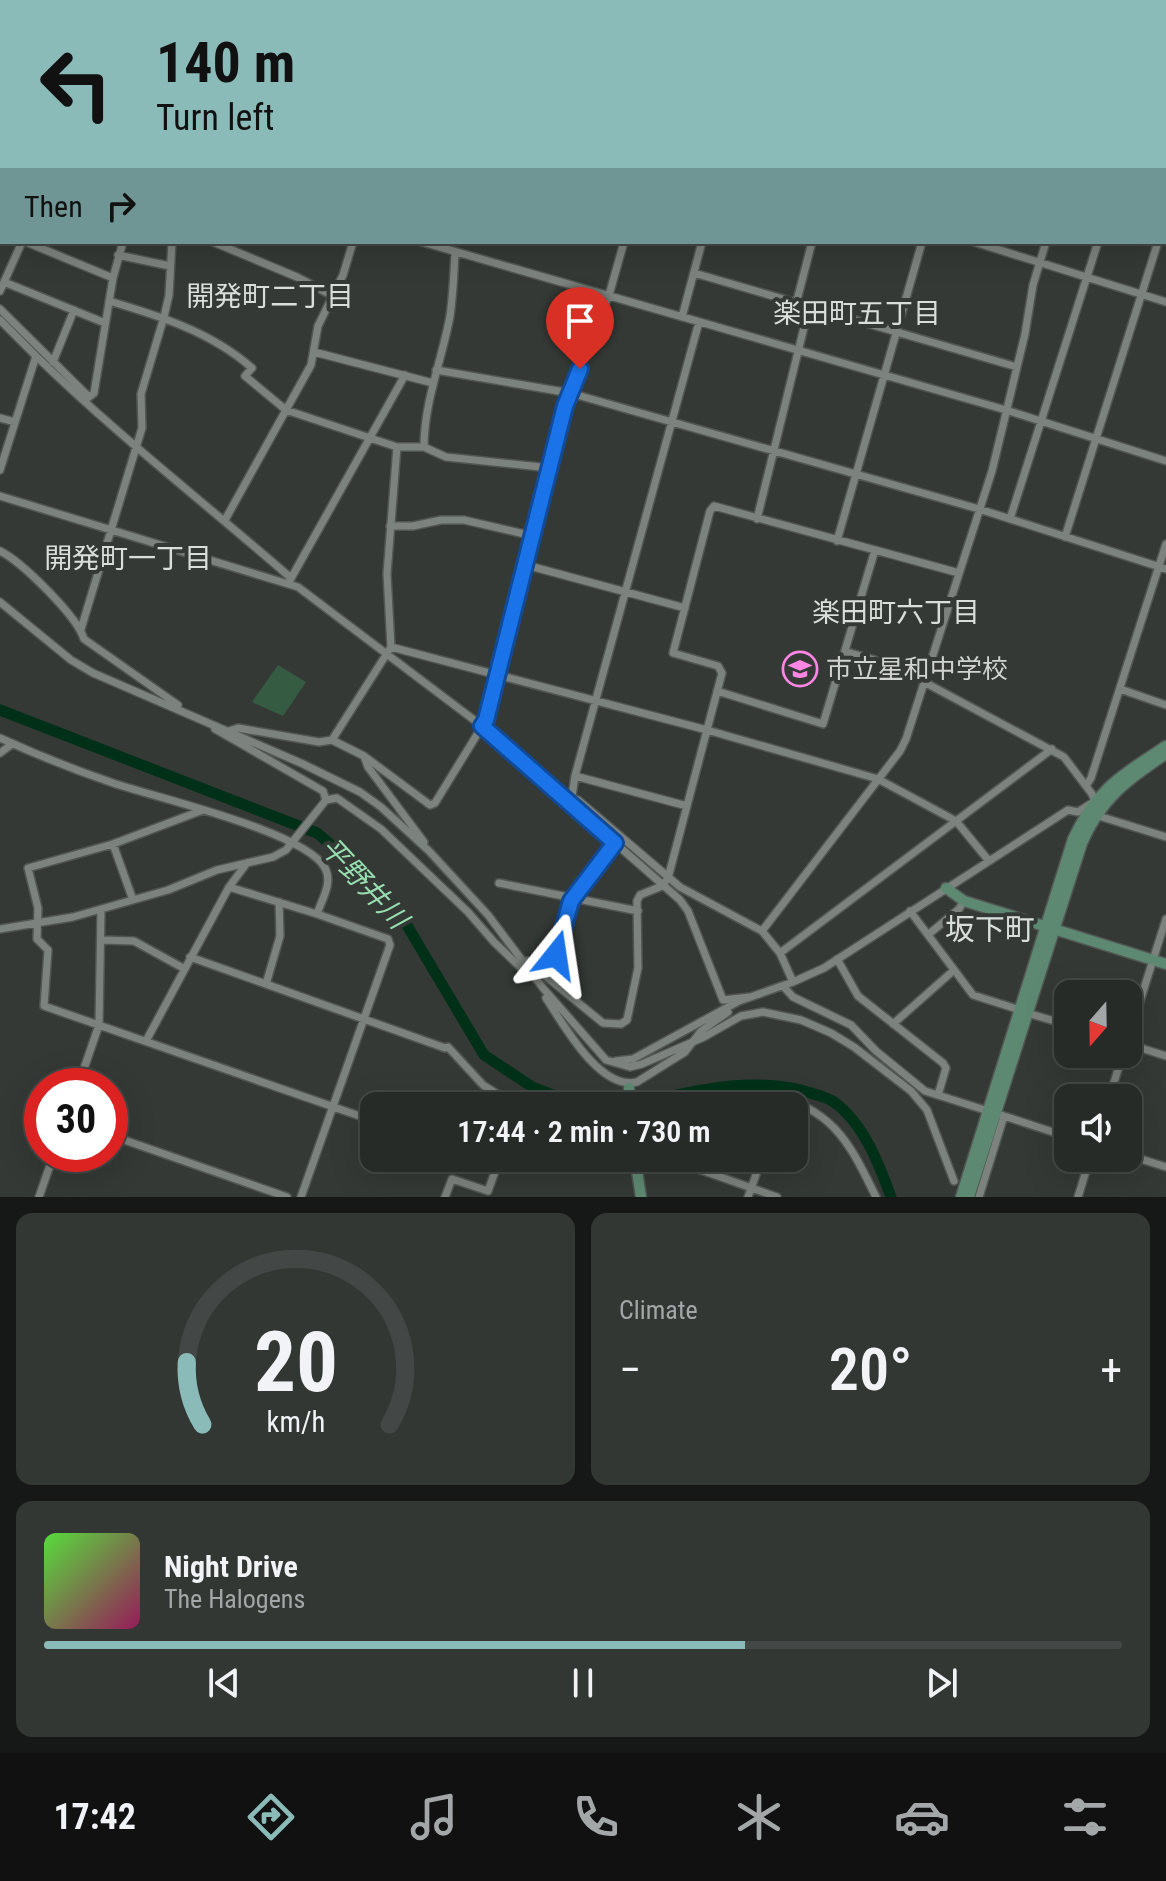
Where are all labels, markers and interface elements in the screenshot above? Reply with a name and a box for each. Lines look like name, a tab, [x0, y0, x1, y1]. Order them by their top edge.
text: 140 m	[156, 30, 295, 96]
icon: left	[24, 32, 128, 136]
text: Turn left	[156, 97, 274, 139]
icon: right	[99, 184, 143, 228]
text: Then	[24, 189, 83, 224]
district label: 開発町二丁目	[186, 280, 354, 313]
pin	[546, 287, 614, 369]
district label: 楽田町五丁目	[773, 297, 941, 330]
icon: arrive	[558, 299, 602, 343]
district label: 開発町一丁目	[44, 542, 212, 575]
district label: 楽田町六丁目	[812, 596, 980, 629]
school or university icon: 市立星和中学校	[781, 650, 819, 688]
place label: 市立星和中学校	[826, 654, 1008, 684]
water label: 平野井川	[314, 831, 416, 937]
district label: 坂下町	[945, 912, 1035, 947]
position arrow	[514, 913, 598, 997]
north arrow	[1054, 980, 1142, 1068]
map controls	[1054, 980, 1142, 1172]
speed limit sign: 30	[24, 1068, 128, 1172]
button: sound	[1054, 1084, 1142, 1172]
text: 17:44 · 2 min · 730 m	[457, 1114, 711, 1149]
text: Climate	[619, 1295, 698, 1325]
text: 20	[253, 1314, 338, 1411]
text: 20°	[829, 1334, 912, 1405]
text: −	[619, 1344, 641, 1396]
text: +	[1100, 1344, 1122, 1396]
text: km/h	[266, 1405, 325, 1439]
text: Night Drive	[164, 1549, 298, 1584]
text: The Halogens	[164, 1584, 305, 1614]
icon: previous	[202, 1661, 246, 1705]
icon: pause	[561, 1661, 605, 1705]
icon: next	[920, 1661, 964, 1705]
icon: directions	[243, 1789, 299, 1845]
icon: music	[406, 1789, 462, 1845]
icon: phone	[568, 1789, 624, 1845]
icon: climate	[731, 1789, 787, 1845]
icon: car	[894, 1789, 950, 1845]
icon: filters	[1057, 1789, 1113, 1845]
text: 17:42	[53, 1796, 136, 1838]

